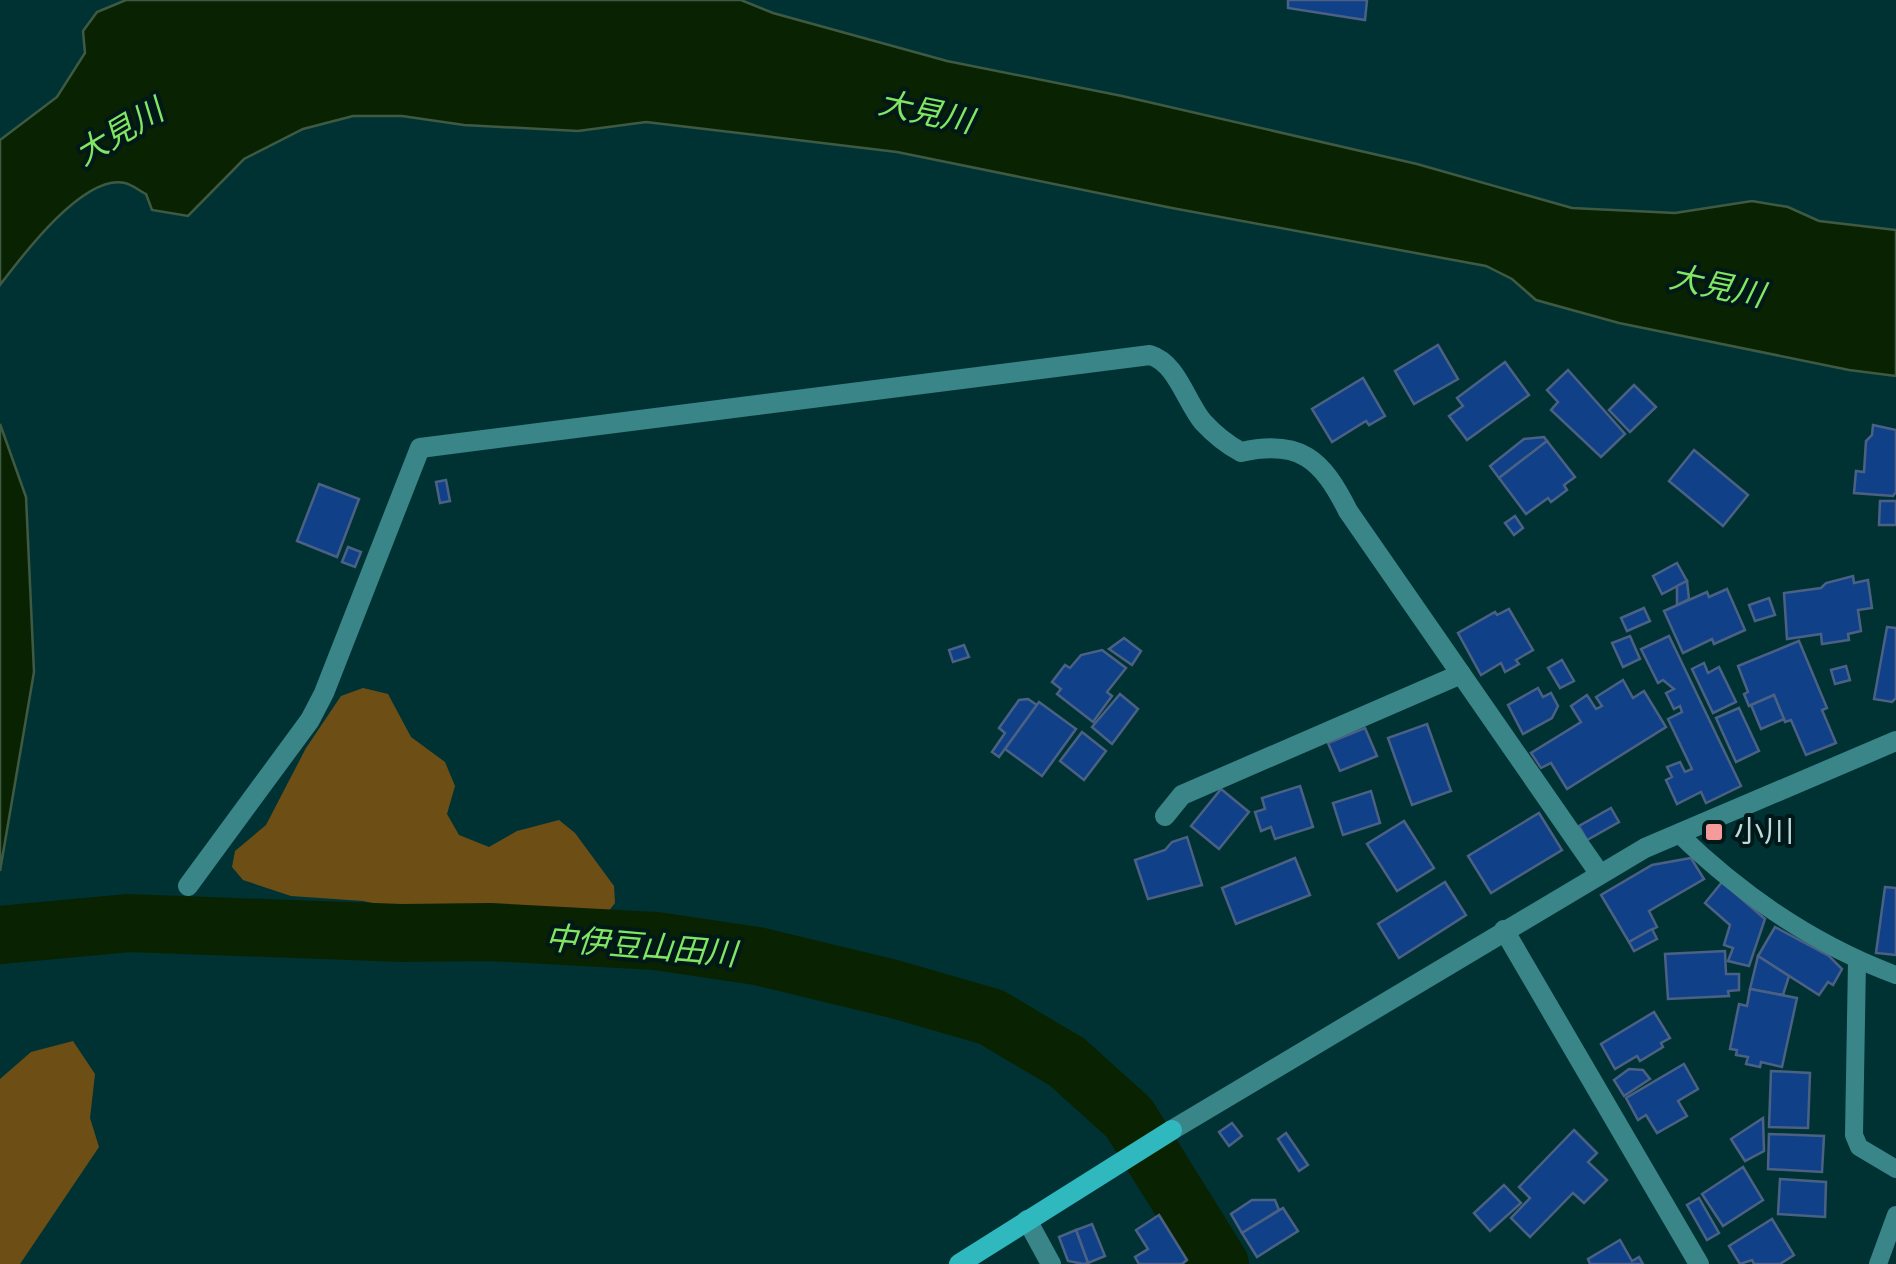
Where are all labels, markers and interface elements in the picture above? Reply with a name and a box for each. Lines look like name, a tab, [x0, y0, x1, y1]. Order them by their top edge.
water label: 大見川	[875, 81, 980, 143]
water label: 大見川	[67, 88, 174, 175]
water label: 大見川	[1666, 255, 1771, 317]
place label: 小川	[1734, 812, 1794, 851]
marker: 小川	[1703, 821, 1725, 843]
water label: 中伊豆山田川	[544, 917, 741, 976]

